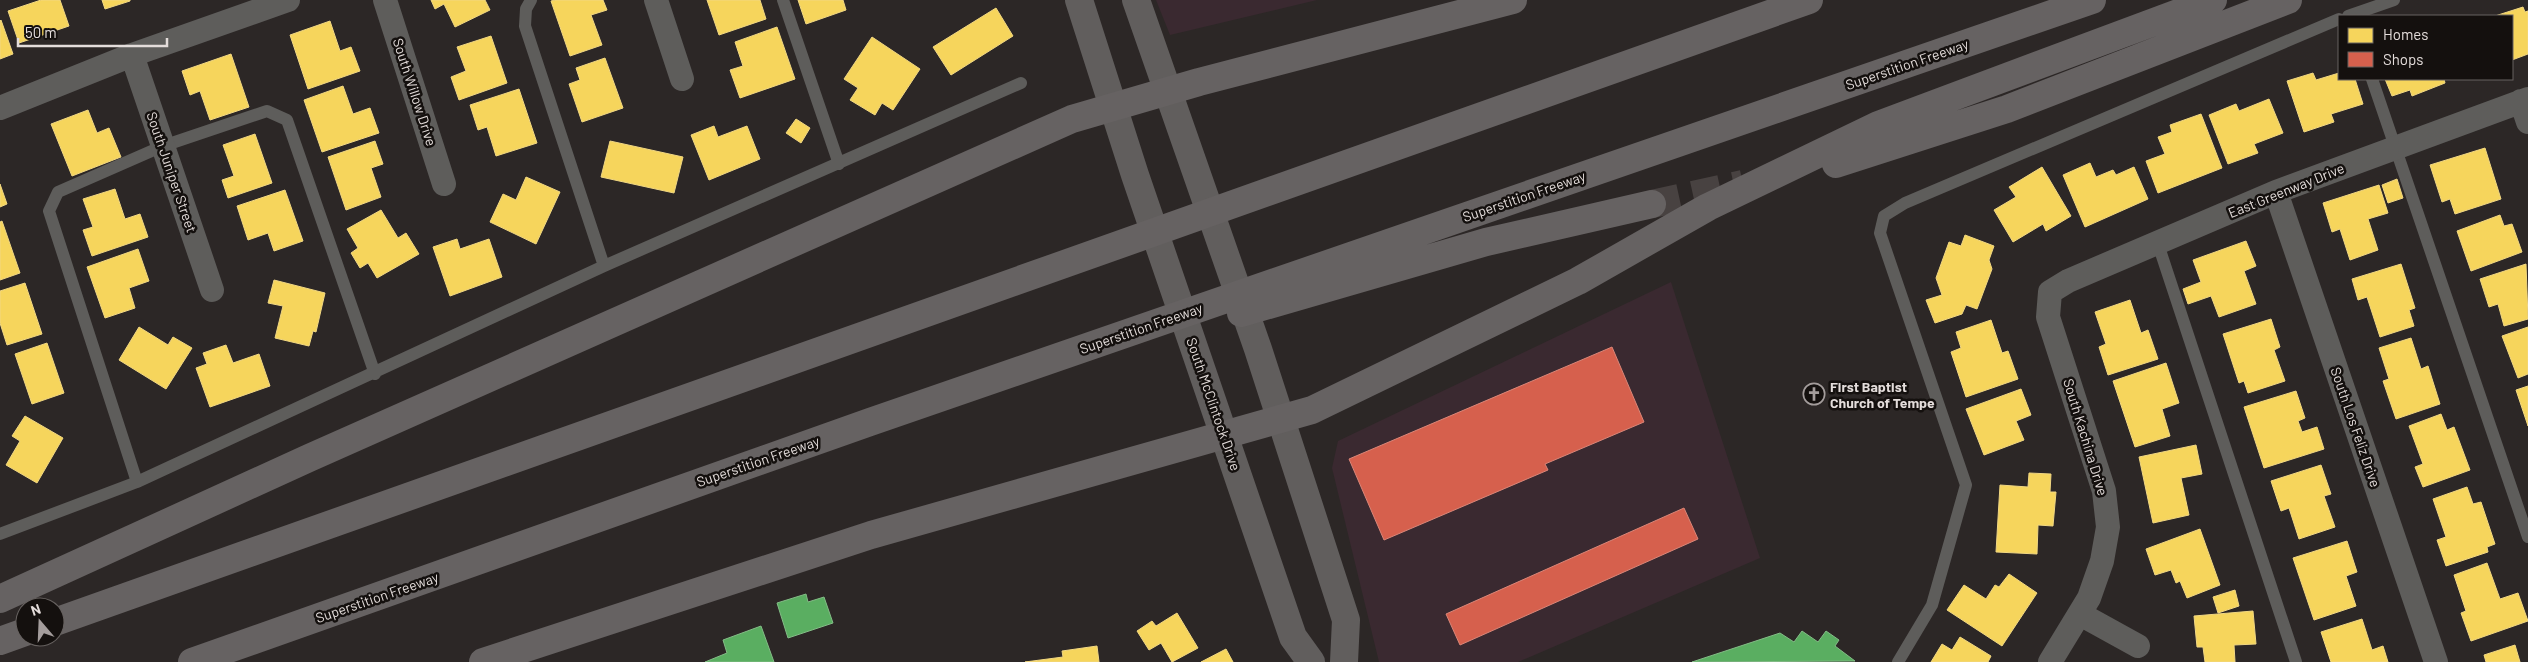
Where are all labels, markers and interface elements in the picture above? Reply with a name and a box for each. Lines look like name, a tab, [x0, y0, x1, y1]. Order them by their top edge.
scale bar	[18, 15, 166, 47]
legend	[2338, 15, 2513, 80]
text: 50 m	[25, 23, 57, 41]
text: Homes	[2383, 25, 2428, 43]
street label: Superstition Freeway	[1843, 35, 1971, 93]
street label: South Willow Drive	[390, 36, 440, 148]
text: Shops	[2383, 50, 2423, 68]
street label: South Juniper Street	[143, 109, 201, 235]
street label: East Greenway Drive	[2225, 159, 2347, 221]
street label: Superstition Freeway	[1460, 167, 1588, 225]
street label: Superstition Freeway	[1077, 299, 1205, 357]
street label: South McClintock Drive	[1183, 335, 1245, 473]
street label: South Los Feliz Drive	[2327, 365, 2385, 489]
street label: South Kachina Drive	[2060, 376, 2112, 498]
place label: First Baptist Church of Tempe	[1830, 378, 1935, 411]
church icon: First Baptist Church of Tempe	[1802, 382, 1826, 406]
street label: Superstition Freeway	[694, 432, 822, 490]
street label: Superstition Freeway	[313, 568, 441, 626]
north arrow	[15, 597, 65, 647]
text: N	[28, 600, 43, 619]

